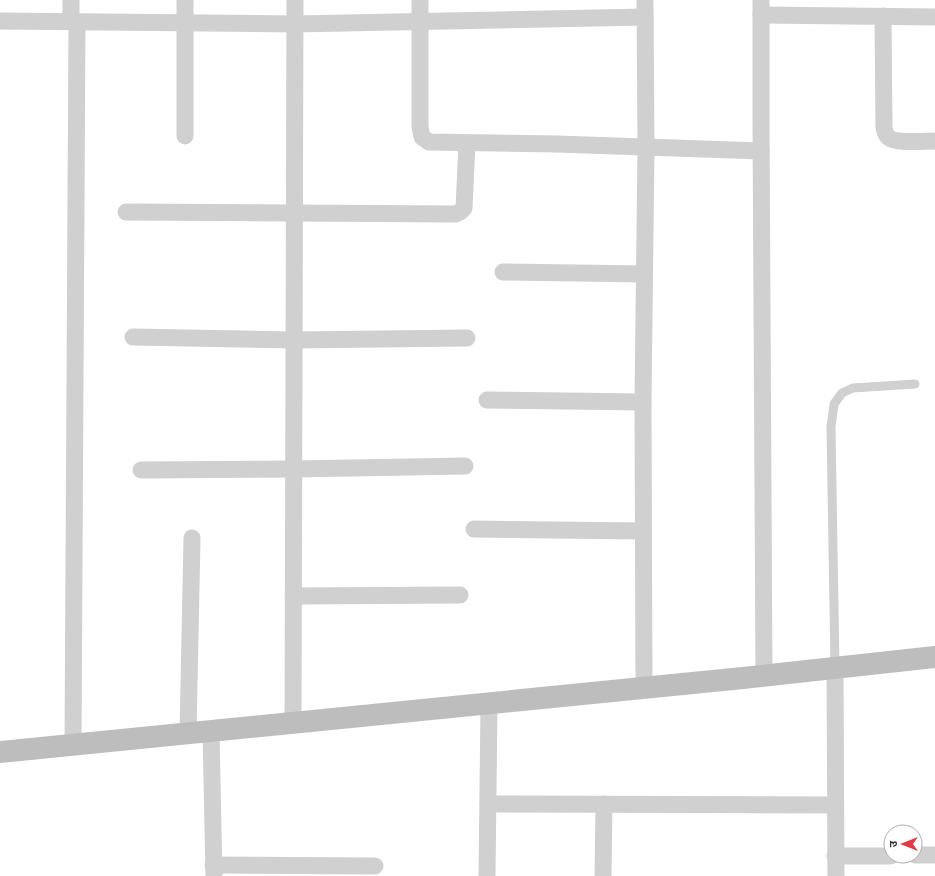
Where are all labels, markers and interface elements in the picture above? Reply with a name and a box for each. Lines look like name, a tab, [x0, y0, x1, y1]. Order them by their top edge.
north arrow	[883, 824, 923, 864]
text: उ	[885, 840, 901, 847]

